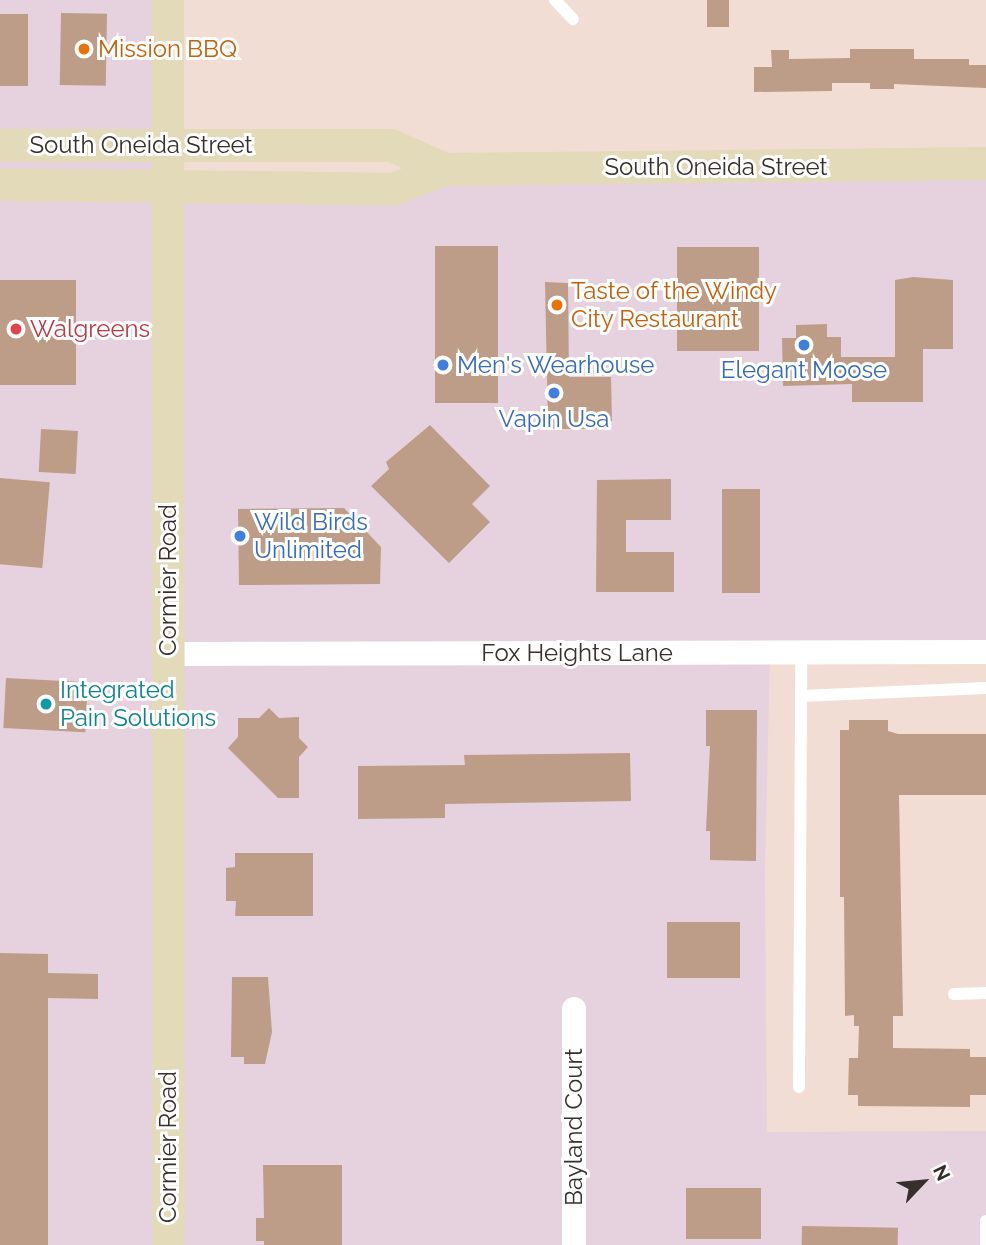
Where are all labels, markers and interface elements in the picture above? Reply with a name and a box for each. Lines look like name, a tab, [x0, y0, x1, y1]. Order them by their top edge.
place label: Mission BBQ	[98, 35, 237, 63]
marker: Mission BBQ	[76, 41, 92, 57]
street label: South Oneida Street	[29, 131, 253, 159]
street label: South Oneida Street	[604, 153, 828, 181]
place label: Taste of the Windy City Restaurant	[571, 277, 778, 333]
marker: Taste of the Windy City Restaurant	[549, 297, 565, 313]
place label: Walgreens	[30, 315, 150, 343]
marker: Walgreens	[8, 321, 24, 337]
marker: Elegant Moose	[796, 337, 812, 353]
place label: Men's Wearhouse	[457, 351, 655, 379]
place label: Elegant Moose	[721, 356, 887, 384]
marker: Men's Wearhouse	[435, 357, 451, 373]
marker: Vapin Usa	[546, 385, 562, 401]
place label: Vapin Usa	[499, 405, 609, 433]
street label: Cormier Road	[154, 504, 182, 656]
place label: Wild Birds Unlimited	[254, 508, 368, 564]
marker: Wild Birds Unlimited	[232, 528, 248, 544]
street label: Fox Heights Lane	[481, 639, 673, 667]
place label: Integrated Pain Solutions	[60, 676, 216, 732]
marker: Integrated Pain Solutions	[38, 696, 54, 712]
street label: Bayland Court	[560, 1048, 588, 1206]
street label: Cormier Road	[154, 1071, 182, 1223]
north arrow	[888, 1147, 958, 1217]
text: N	[929, 1161, 955, 1184]

